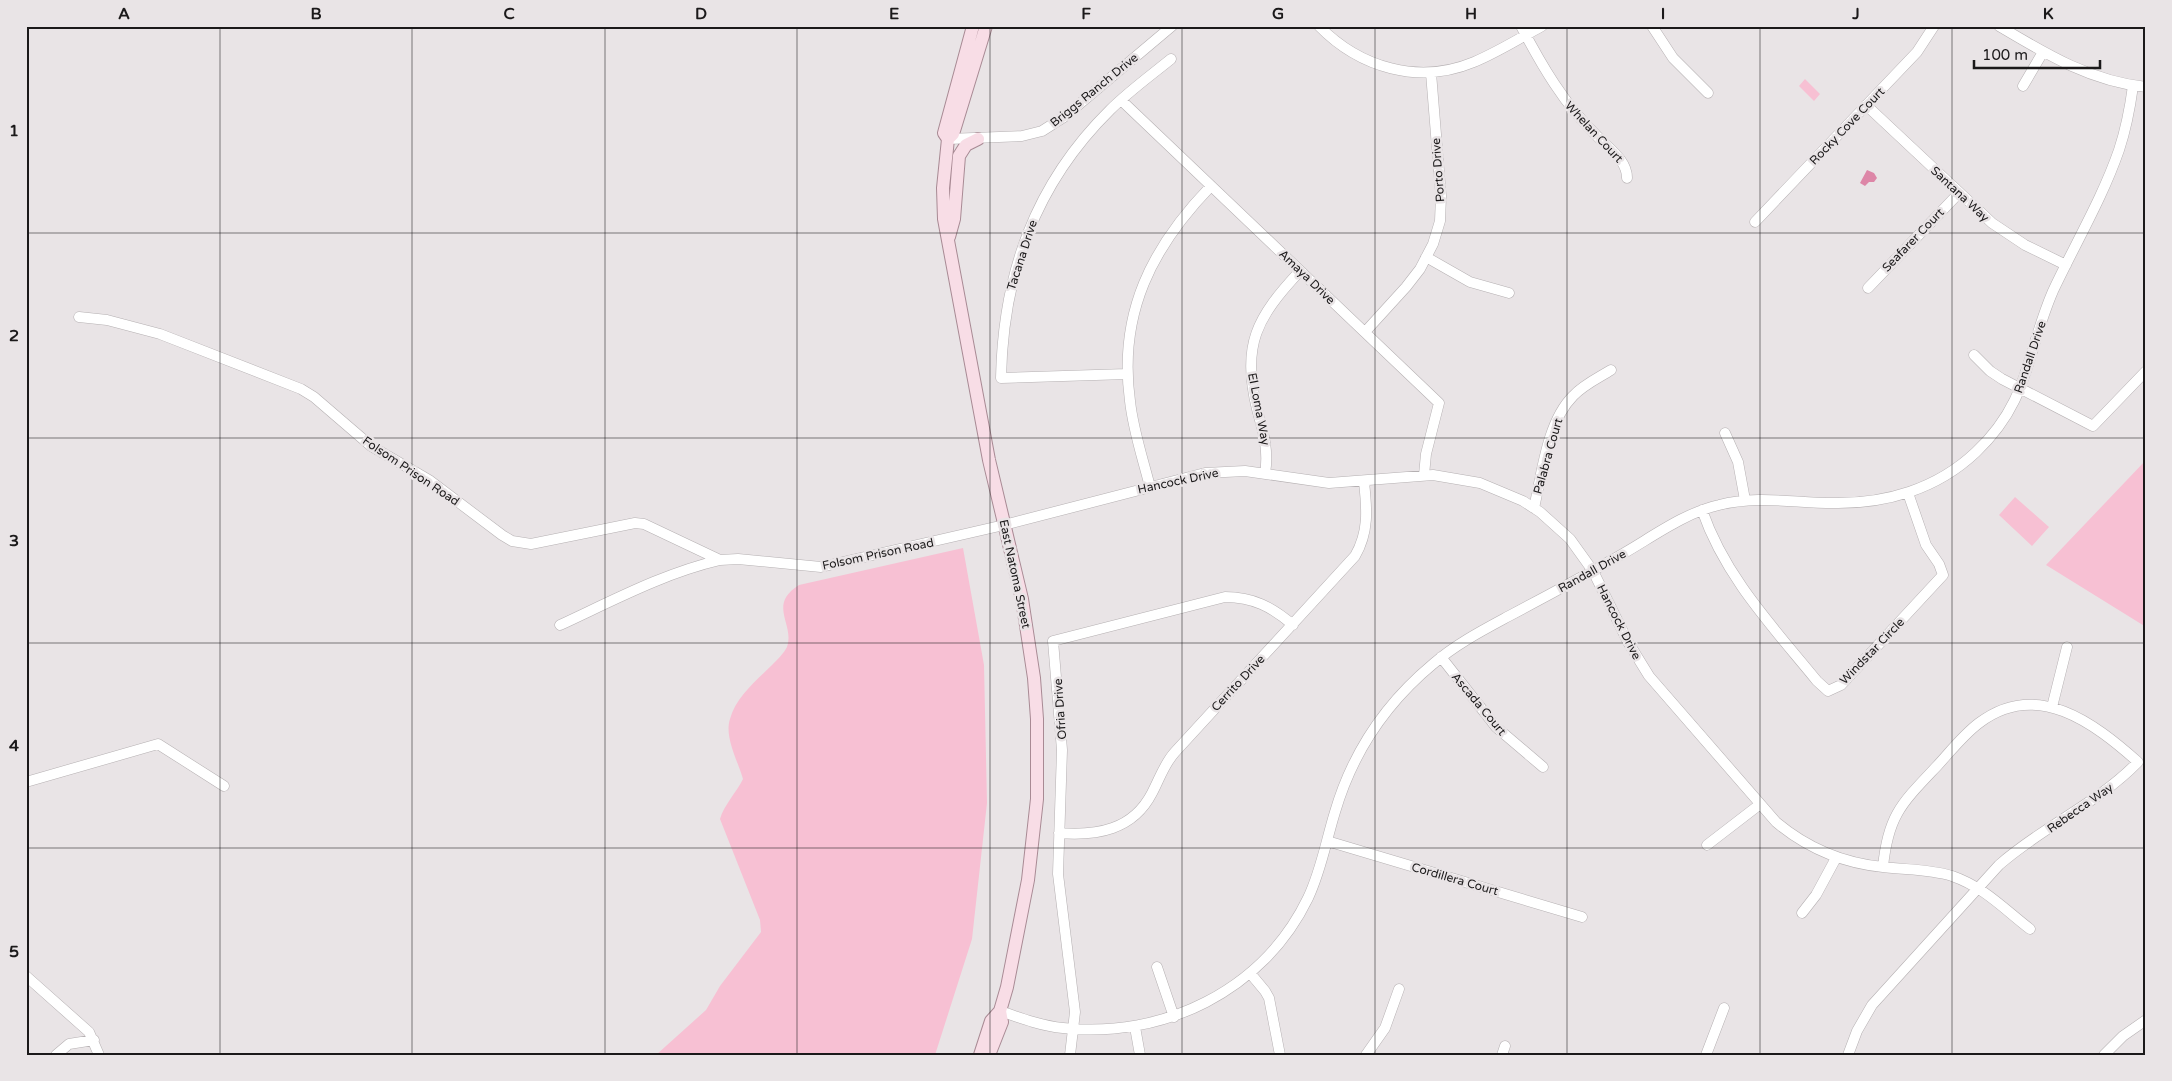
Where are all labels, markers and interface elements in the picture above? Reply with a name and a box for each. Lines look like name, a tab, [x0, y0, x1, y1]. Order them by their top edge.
text: A	[118, 4, 130, 24]
text: B	[310, 4, 322, 24]
text: C	[503, 4, 515, 24]
text: D	[695, 4, 707, 24]
text: E	[889, 4, 899, 24]
text: F	[1081, 4, 1091, 24]
text: G	[1272, 4, 1284, 24]
text: H	[1465, 4, 1477, 24]
text: I	[1661, 4, 1665, 24]
text: J	[1851, 4, 1860, 24]
text: K	[2043, 4, 2054, 24]
scale bar	[1974, 38, 2101, 70]
text: 100 m	[1982, 46, 2028, 64]
street label: Briggs Ranch Drive	[1047, 50, 1141, 130]
street label: Rocky Cove Court	[1807, 84, 1888, 167]
street label: Whelan Court	[1562, 99, 1626, 166]
text: 1	[9, 121, 19, 141]
street label: Porto Drive	[1429, 137, 1447, 203]
street label: Santana Way	[1928, 163, 1992, 225]
street label: Seafarer Court	[1879, 205, 1947, 275]
street label: Tacana Drive	[1004, 218, 1040, 292]
street label: Amaya Drive	[1276, 247, 1338, 307]
street label: Randall Drive	[2011, 319, 2049, 395]
text: 2	[9, 326, 19, 346]
street label: El Loma Way	[1245, 372, 1273, 447]
street label: Palabra Court	[1530, 416, 1566, 496]
street label: Folsom Prison Road	[360, 433, 462, 509]
street label: Hancock Drive	[1136, 466, 1220, 496]
street label: East Natoma Street	[997, 518, 1033, 630]
text: 3	[9, 531, 19, 551]
street label: Folsom Prison Road	[821, 535, 935, 573]
street label: Randall Drive	[1556, 546, 1629, 595]
street label: Hancock Drive	[1594, 582, 1644, 662]
street label: Windstar Circle	[1837, 615, 1907, 687]
street label: Cerrito Drive	[1208, 652, 1268, 714]
street label: Ascada Court	[1449, 670, 1509, 738]
street label: Ofria Drive	[1051, 678, 1069, 740]
text: 4	[9, 736, 19, 756]
street label: Rebecca Way	[2044, 780, 2116, 836]
street label: Cordillera Court	[1410, 860, 1500, 898]
text: 5	[9, 942, 19, 962]

